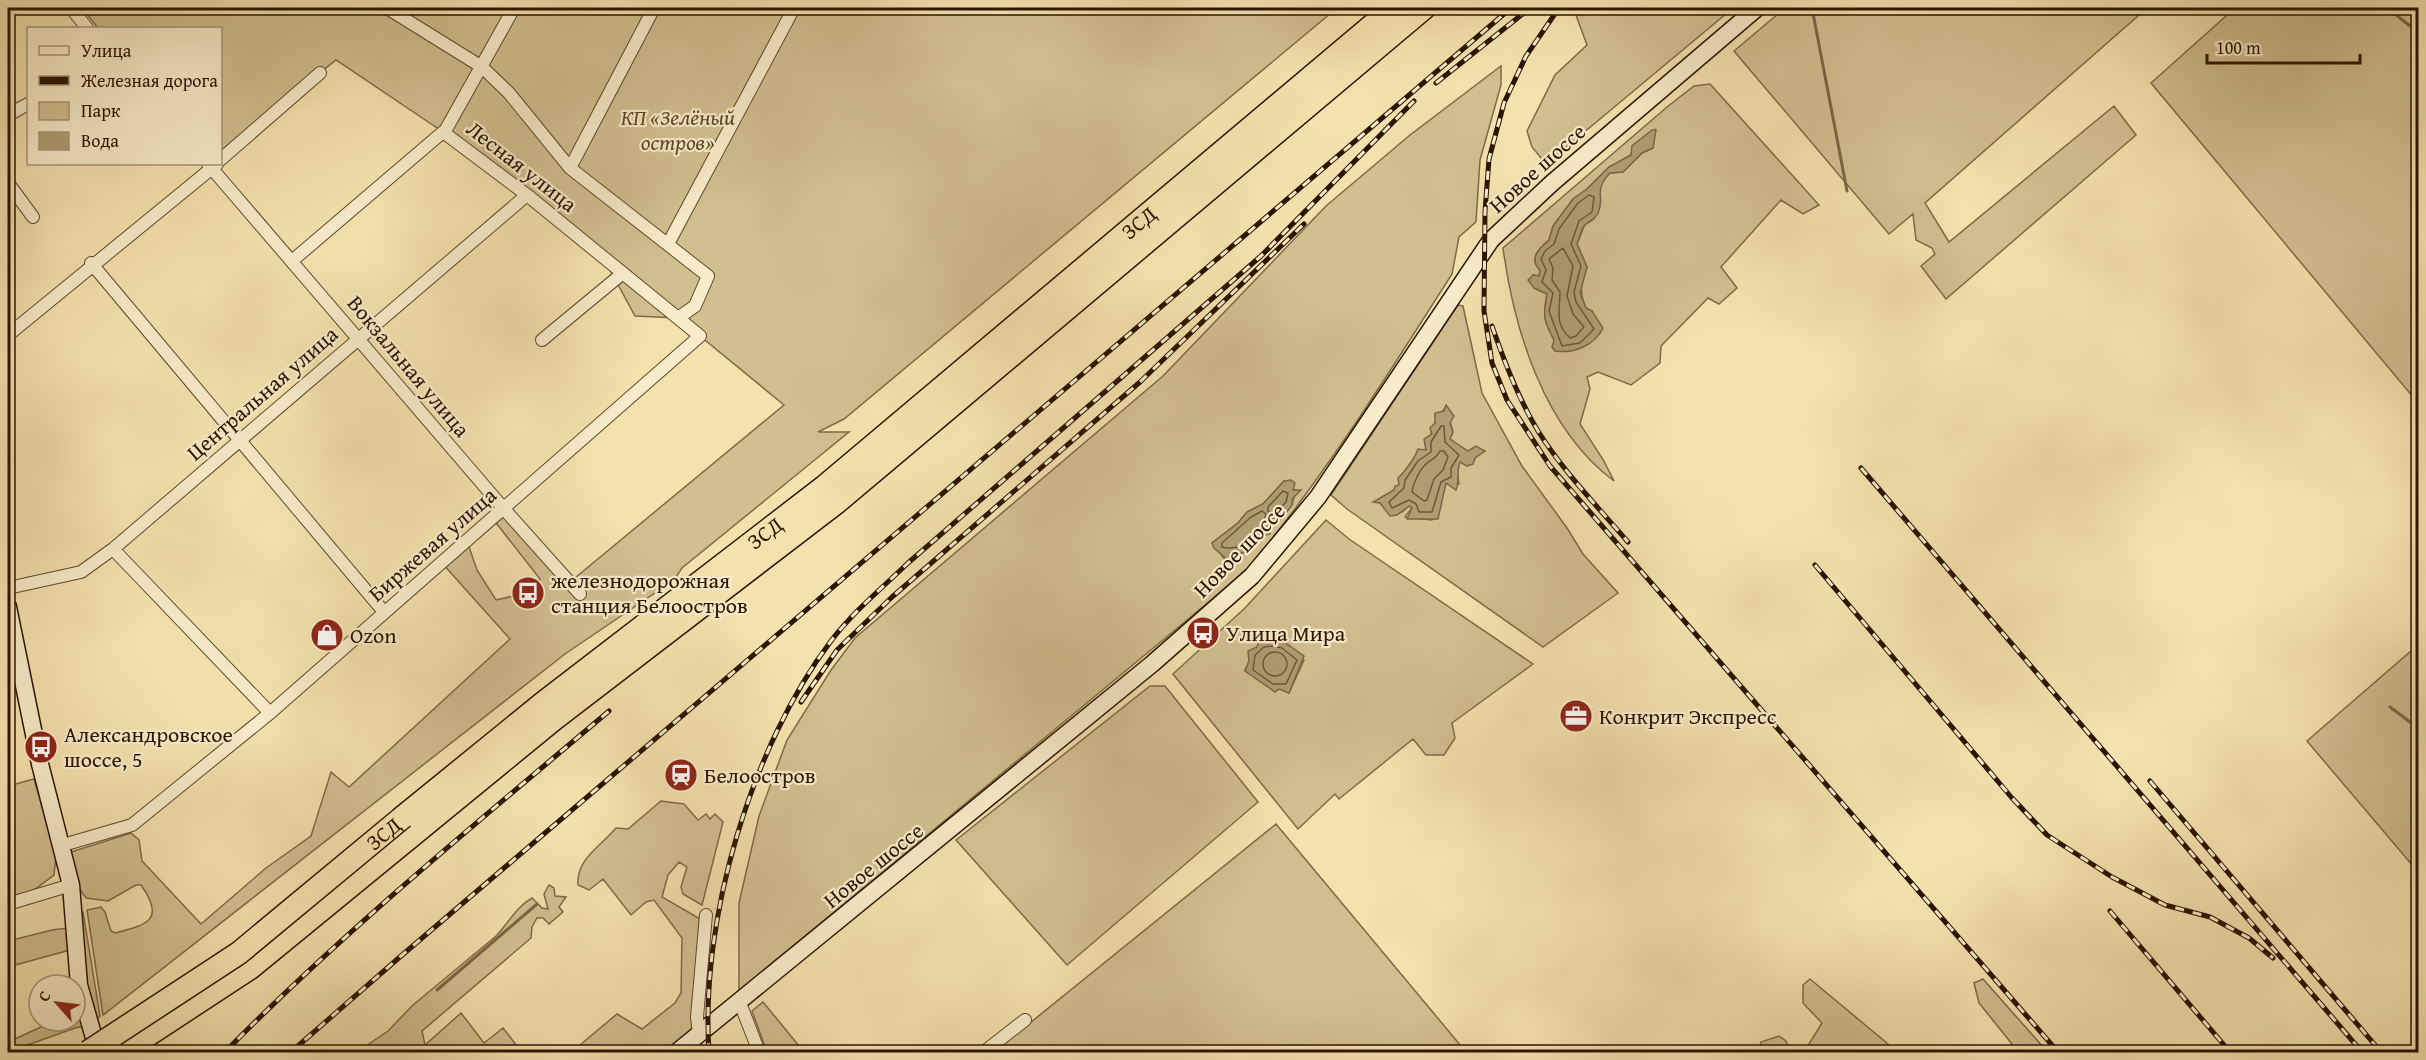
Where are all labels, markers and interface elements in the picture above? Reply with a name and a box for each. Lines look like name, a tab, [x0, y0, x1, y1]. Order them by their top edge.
legend	[27, 27, 222, 165]
scale bar	[2207, 27, 2360, 65]
text: 100 m	[2216, 34, 2261, 61]
text: Улица	[81, 37, 132, 64]
text: Железная дорога	[80, 67, 218, 94]
text: Парк	[81, 97, 121, 124]
park label: КП «Зелёный остров»	[621, 101, 735, 158]
street label: Лесная улица	[460, 113, 585, 220]
street label: Новое шоссе	[1481, 116, 1593, 220]
text: Вода	[81, 127, 119, 154]
street label: ЗСД	[1114, 198, 1163, 247]
street label: Вокзальная улица	[340, 288, 478, 444]
street label: Центральная улица	[179, 318, 345, 468]
street label: Биржевая улица	[361, 479, 503, 609]
street label: Новое шоссе	[1186, 495, 1292, 605]
street label: ЗСД	[740, 509, 789, 557]
place label: железнодорожная станция Белоостров	[551, 564, 748, 621]
bus stop icon: железнодорожная станция Белоостров	[510, 575, 546, 611]
bus stop icon: Улица Мира	[1185, 615, 1221, 651]
shop icon: Ozon	[309, 617, 345, 653]
place label: Улица Мира	[1226, 617, 1346, 649]
place label: Ozon	[350, 619, 397, 651]
office icon: Конкрит Экспресс	[1558, 698, 1594, 734]
place label: Конкрит Экспресс	[1599, 700, 1777, 732]
place label: Александровское шоссе, 5	[64, 718, 233, 775]
bus stop icon: Александровское шоссе, 5	[23, 729, 59, 765]
station icon: Белоостров	[663, 757, 699, 793]
place label: Белоостров	[704, 759, 816, 791]
street label: ЗСД	[359, 809, 408, 858]
street label: Новое шоссе	[816, 815, 930, 915]
north arrow	[27, 973, 87, 1033]
text: С	[31, 986, 56, 1006]

